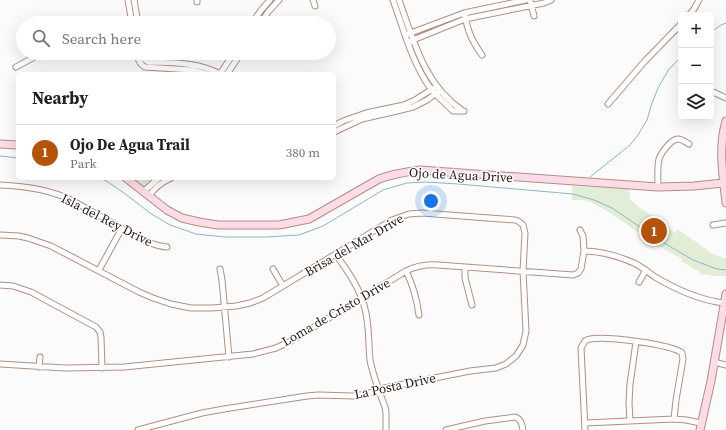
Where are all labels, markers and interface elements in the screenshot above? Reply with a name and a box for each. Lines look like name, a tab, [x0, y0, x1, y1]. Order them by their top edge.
map controls	[678, 12, 714, 120]
button: +	[678, 12, 714, 48]
search box	[16, 16, 336, 60]
icon: search	[30, 27, 52, 49]
text: Search here	[62, 28, 141, 49]
button: −	[678, 48, 714, 84]
button: layers	[678, 84, 714, 120]
text: Nearby	[32, 86, 88, 110]
text: Ojo De Agua Trail	[70, 134, 190, 155]
text: 1	[41, 144, 49, 161]
text: 380 m	[286, 144, 320, 161]
text: Park	[70, 155, 97, 172]
street label: Ojo de Agua Drive	[409, 164, 514, 186]
street label: Isla del Rey Drive	[59, 190, 156, 250]
your location	[421, 191, 441, 211]
street label: Brisa del Mar Drive	[301, 210, 407, 280]
pin: 1	[641, 216, 667, 246]
street label: Loma de Cristo Drive	[279, 274, 393, 350]
street label: La Posta Drive	[353, 369, 438, 403]

